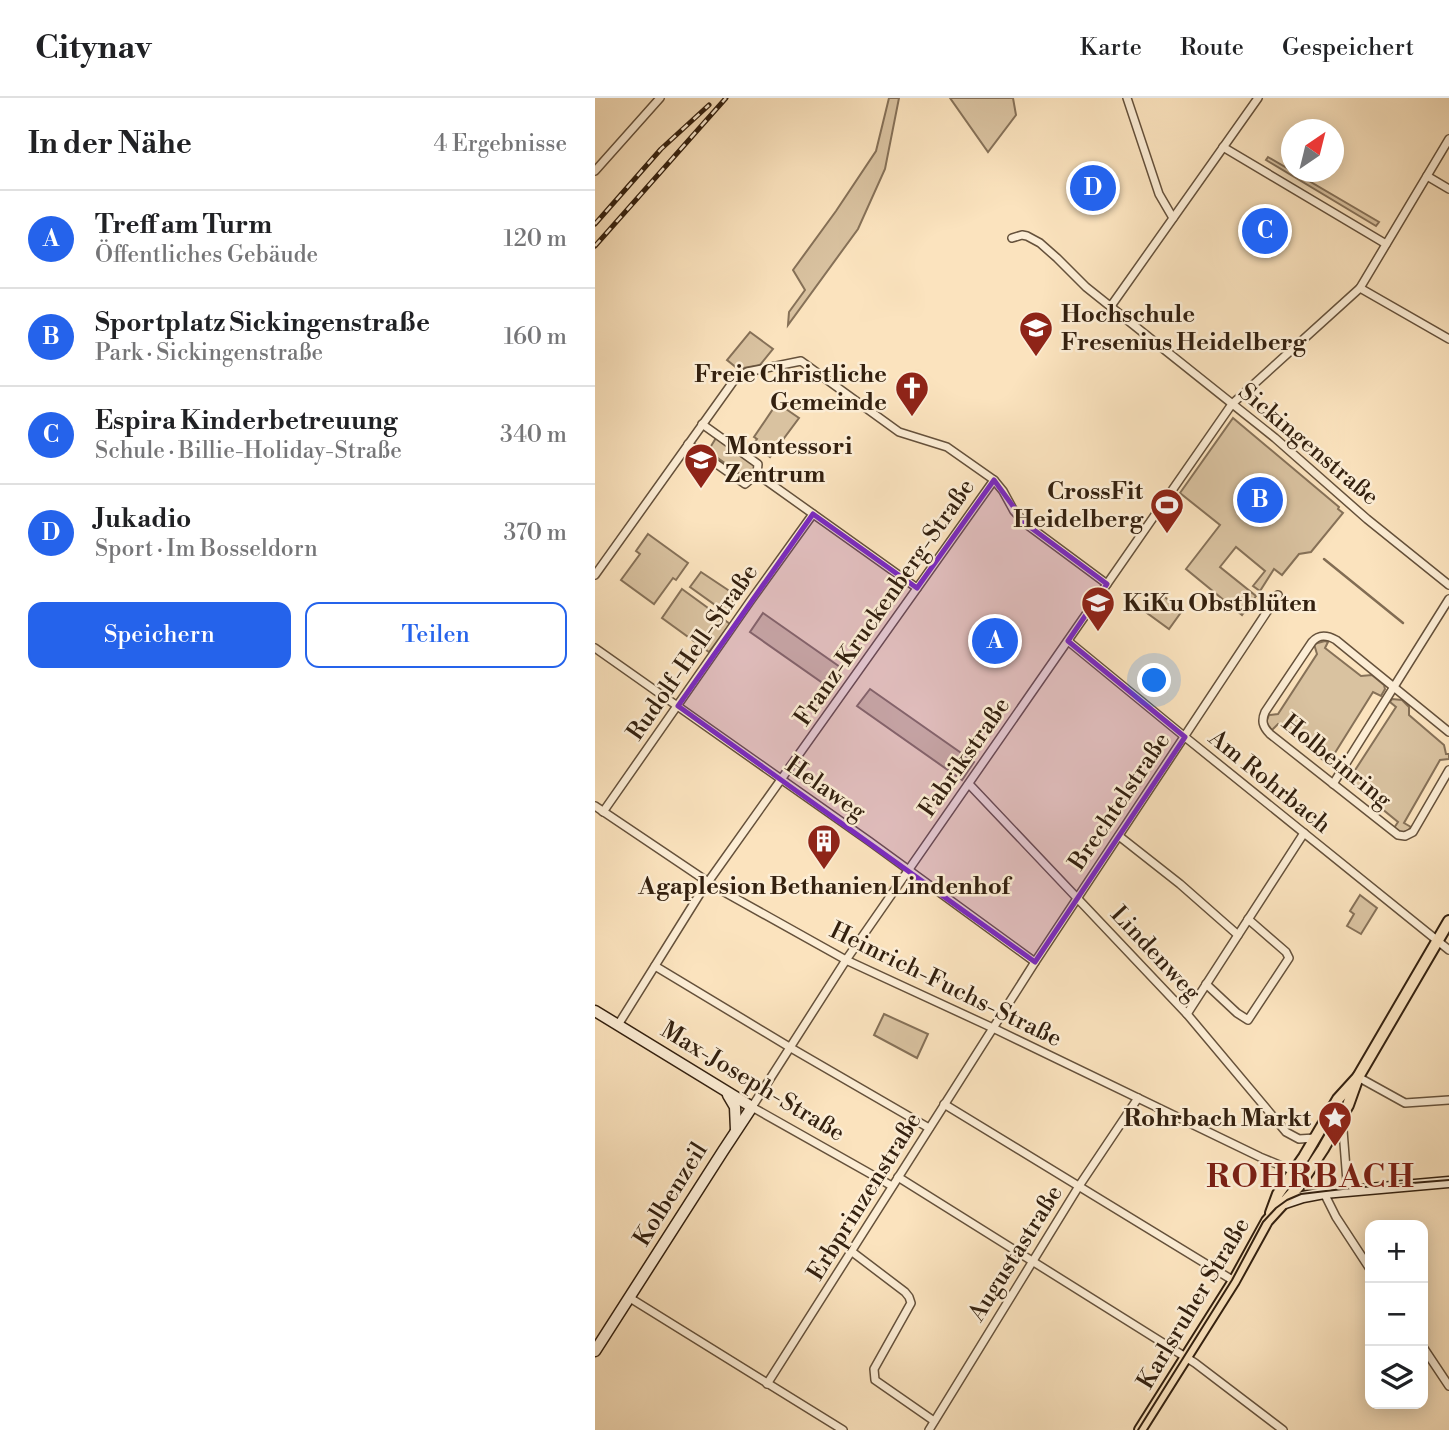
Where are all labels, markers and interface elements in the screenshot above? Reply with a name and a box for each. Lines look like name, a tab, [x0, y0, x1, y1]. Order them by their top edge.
text: Citynav	[35, 28, 152, 69]
text: Karte	[1080, 33, 1142, 63]
text: Route	[1180, 33, 1244, 63]
text: Gespeichert	[1282, 33, 1414, 63]
north arrow	[1281, 119, 1344, 182]
text: In der Nähe	[28, 125, 192, 163]
text: 4 Ergebnisse	[434, 130, 567, 158]
pin: D	[1070, 162, 1116, 214]
pin: C	[1242, 205, 1288, 257]
text: Treff am Turm	[95, 209, 272, 241]
text: A	[43, 225, 59, 253]
text: 120 m	[503, 225, 567, 253]
text: Öffentliches Gebäude	[95, 241, 318, 269]
place label: Hochschule Fresenius Heidelberg	[1061, 300, 1308, 358]
text: Sportplatz Sickingenstraße	[95, 307, 430, 339]
school or university icon: Hochschule Fresenius Heidelberg	[1017, 309, 1055, 358]
text: B	[42, 323, 60, 351]
text: 160 m	[504, 323, 567, 351]
text: Park · Sickingenstraße	[95, 339, 323, 367]
place label: Freie Christliche Gemeinde	[694, 360, 887, 418]
church icon: Freie Christliche Gemeinde	[893, 369, 931, 418]
street label: Sickingenstraße	[1232, 377, 1385, 512]
text: Espira Kinderbetreuung	[95, 405, 398, 437]
text: C	[43, 421, 59, 449]
text: 340 m	[500, 421, 567, 449]
place label: Montessori Zentrum	[725, 432, 853, 490]
text: Schule · Billie-Holiday-Straße	[95, 437, 402, 465]
school or university icon: Montessori Zentrum	[682, 441, 720, 490]
street label: Franz-Kruckenberg-Straße	[788, 473, 982, 732]
pin: B	[1237, 474, 1283, 526]
place label: CrossFit Heidelberg	[1013, 477, 1144, 535]
sports icon: CrossFit Heidelberg	[1148, 486, 1186, 535]
text: Jukadio	[95, 503, 191, 535]
text: D	[42, 519, 60, 547]
text: 370 m	[504, 519, 567, 547]
text: Sport · Im Bosseldorn	[95, 535, 318, 563]
street label: Rudolf-Hell-Straße	[621, 559, 765, 747]
school or university icon: KiKu Obstblüten	[1079, 584, 1117, 633]
place label: KiKu Obstblüten	[1123, 589, 1317, 619]
button: Speichern	[28, 602, 291, 668]
button: Teilen	[305, 602, 567, 668]
pin: A	[972, 615, 1018, 667]
your location	[1137, 663, 1171, 697]
street label: Fabrikstraße	[913, 692, 1017, 823]
street label: Holbeinring	[1275, 708, 1398, 816]
street label: Am Rohrbach	[1201, 723, 1337, 840]
street label: Brechtelstraße	[1062, 727, 1177, 877]
street label: Helaweg	[779, 750, 872, 828]
building icon: Agaplesion Bethanien Lindenhof	[805, 822, 843, 871]
place label: Agaplesion Bethanien Lindenhof	[637, 872, 1013, 902]
street label: Lindenweg	[1104, 900, 1207, 1008]
street label: Heinrich-Fuchs-Straße	[825, 916, 1066, 1054]
street label: Max-Joseph-Straße	[655, 1015, 850, 1149]
place icon: Rohrbach Markt	[1316, 1099, 1354, 1148]
place label: Rohrbach Markt	[1124, 1104, 1311, 1134]
street label: Erbprinzenstraße	[801, 1107, 929, 1286]
street label: Kolbenzeil	[627, 1137, 714, 1252]
district label: ROHRBACH	[1206, 1157, 1416, 1197]
street label: Augustastraße	[962, 1180, 1070, 1328]
street label: Karlsruher Straße	[1131, 1212, 1257, 1395]
map controls	[1365, 1220, 1428, 1409]
button: +	[1365, 1220, 1428, 1283]
button: −	[1365, 1283, 1428, 1346]
button: layers	[1365, 1346, 1428, 1409]

